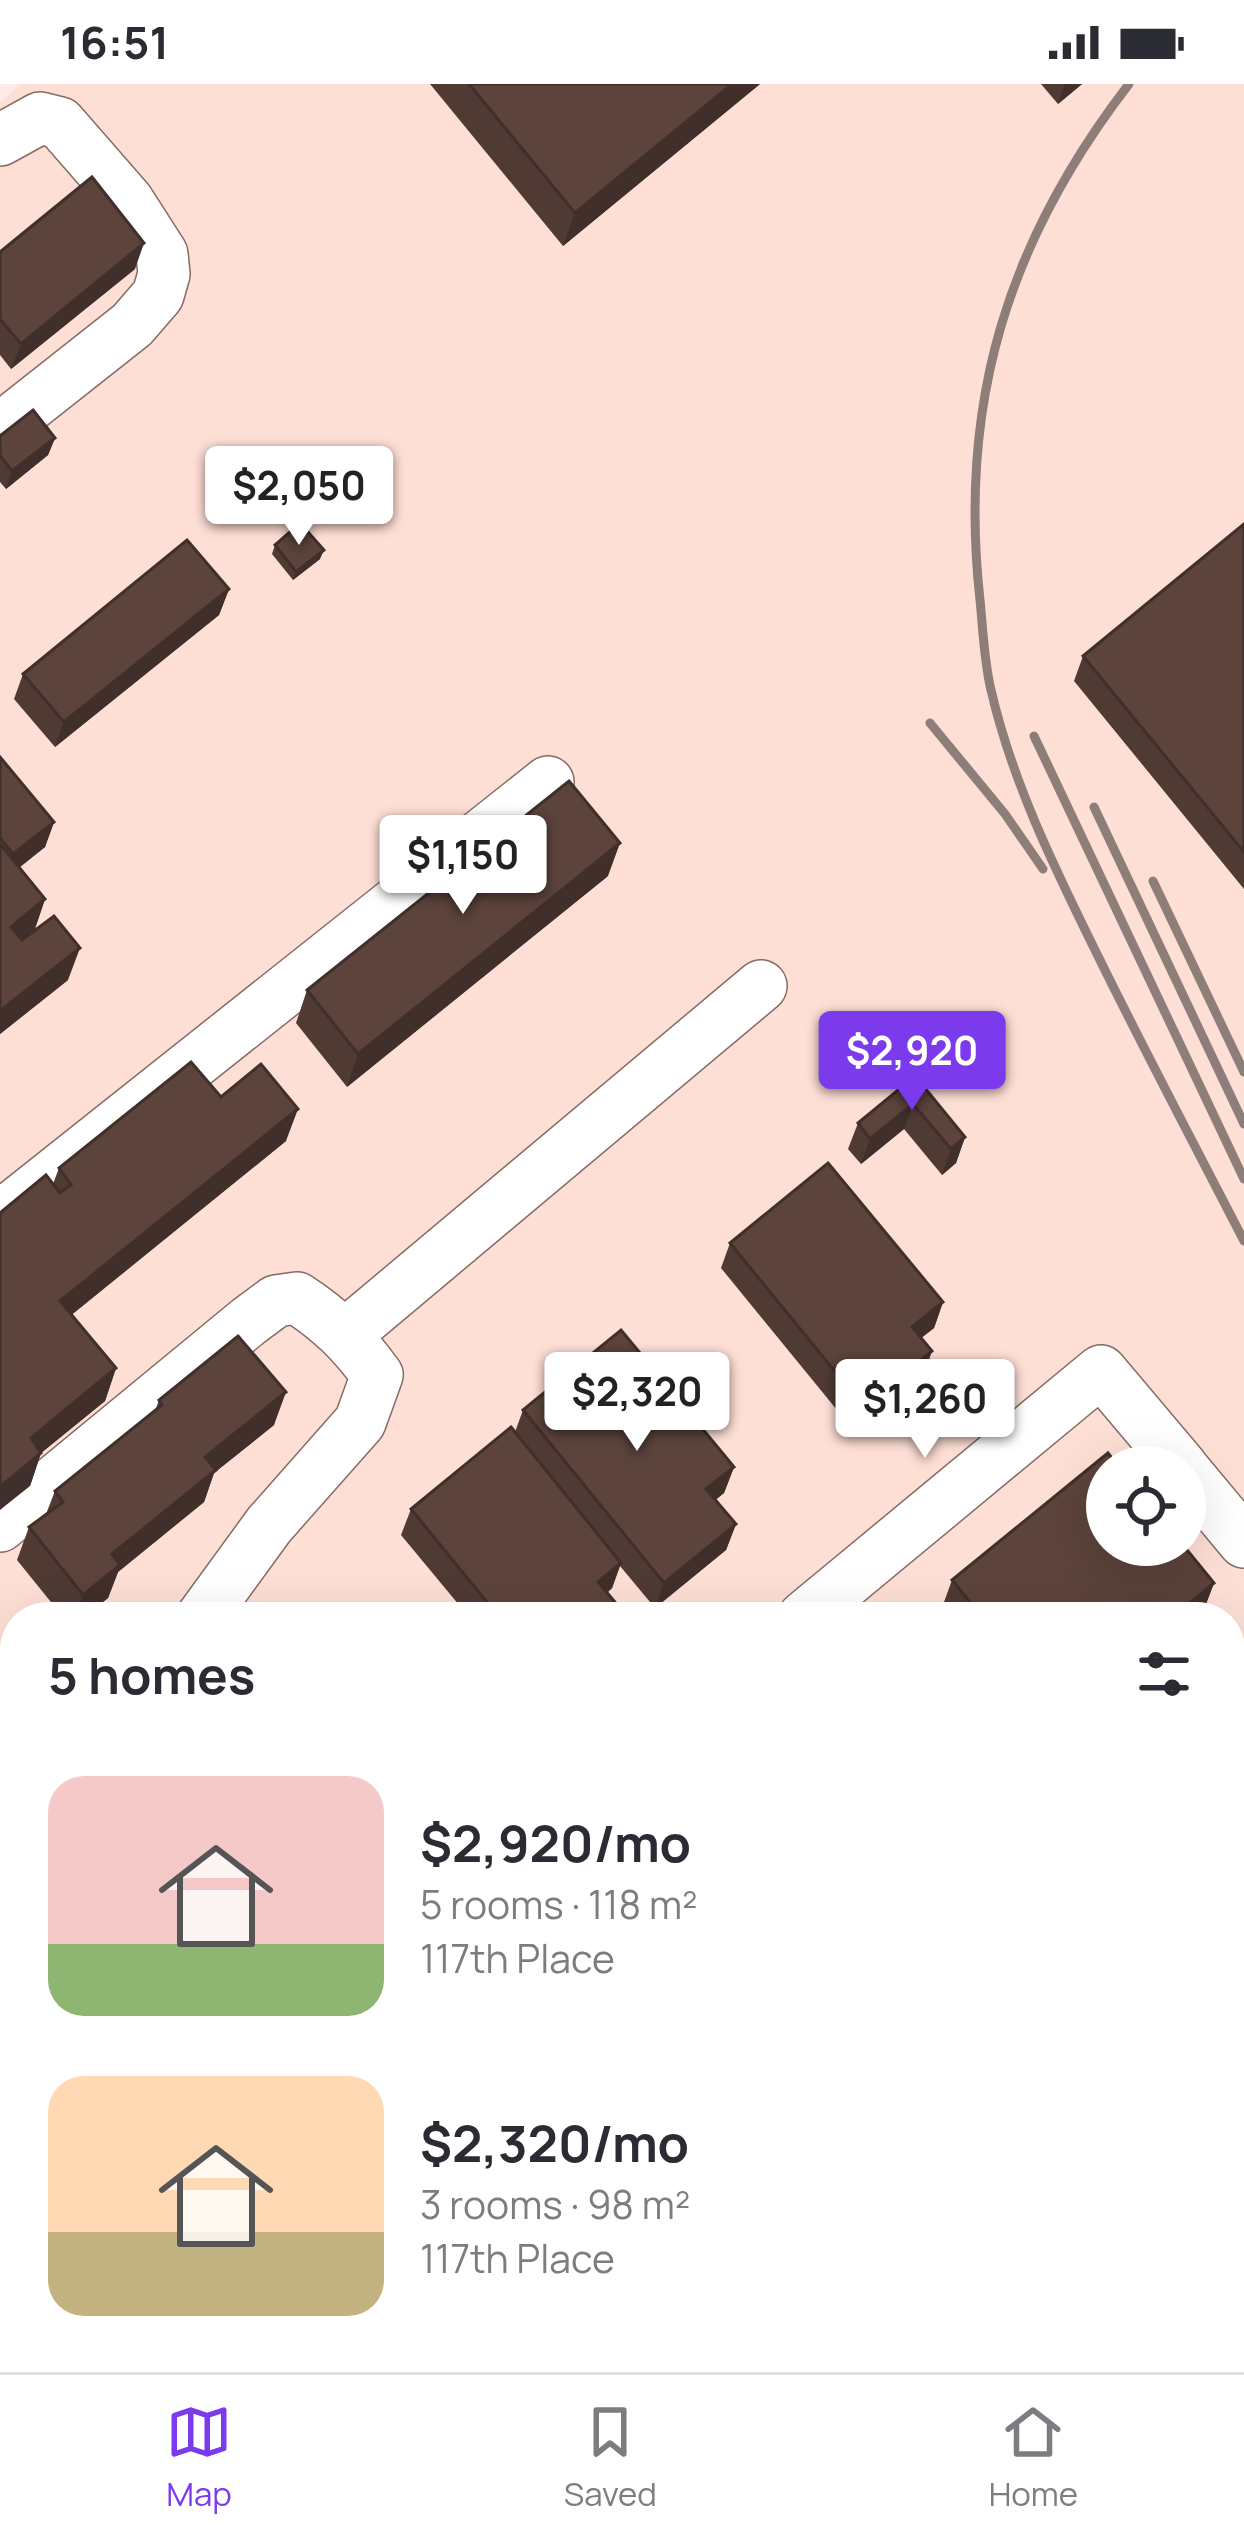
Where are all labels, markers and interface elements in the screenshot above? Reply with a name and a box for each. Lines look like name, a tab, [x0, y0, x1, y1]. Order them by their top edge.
text: 16:51	[60, 11, 169, 73]
pin: $2,050	[201, 446, 397, 548]
text: $2,050	[232, 458, 366, 512]
pin: $1,150	[365, 815, 561, 917]
text: $1,150	[407, 827, 519, 881]
pin: $2,920	[814, 1011, 1010, 1113]
text: $2,920	[846, 1023, 978, 1077]
pin: $2,320	[539, 1352, 735, 1454]
pin: $1,260	[827, 1359, 1023, 1461]
text: $2,320	[571, 1364, 703, 1418]
text: $1,260	[863, 1371, 987, 1425]
map controls	[1086, 1446, 1206, 1566]
button: locate	[1086, 1446, 1206, 1566]
text: 5 homes	[48, 1640, 255, 1709]
icon: filters	[1131, 1641, 1197, 1707]
text: $2,920/mo	[420, 1808, 691, 1877]
icon: home	[144, 1824, 288, 1968]
text: 5 rooms · 118 m²	[420, 1877, 698, 1931]
text: 117th Place	[420, 1931, 615, 1985]
text: $2,320/mo	[420, 2108, 689, 2177]
icon: home	[144, 2124, 288, 2268]
text: 3 rooms · 98 m²	[420, 2177, 690, 2231]
text: 117th Place	[420, 2231, 615, 2285]
tab: Map	[166, 2399, 232, 2516]
tab: Saved	[564, 2399, 657, 2516]
tab: Home	[989, 2399, 1078, 2516]

